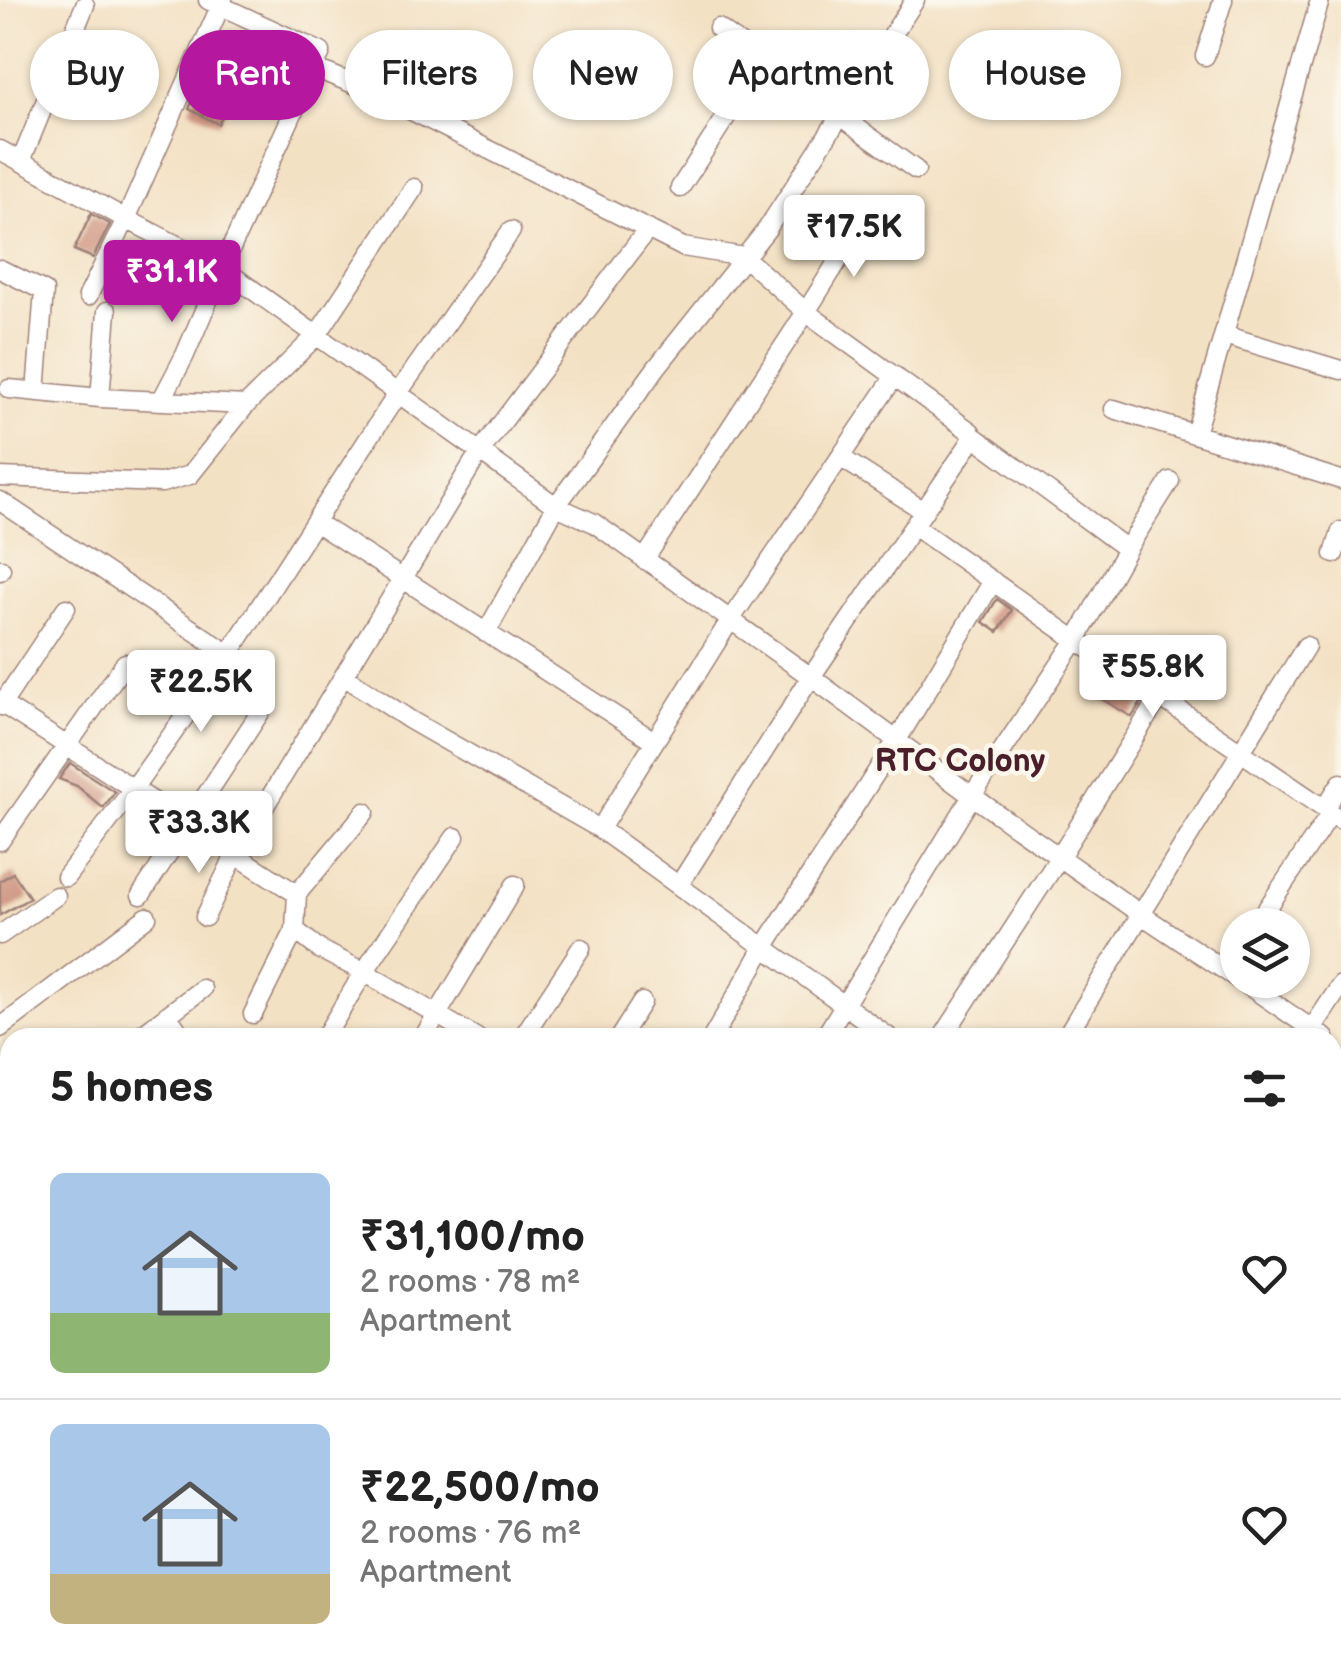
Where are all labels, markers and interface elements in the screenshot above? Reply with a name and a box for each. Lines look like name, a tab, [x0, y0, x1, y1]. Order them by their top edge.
chip: Buy	[30, 30, 159, 120]
chip: Rent	[179, 30, 325, 120]
chip: Filters	[345, 30, 513, 120]
chip: New	[533, 30, 673, 120]
chip: Apartment	[693, 30, 929, 120]
chip: House	[949, 30, 1121, 120]
pin: ₹17.5K	[773, 195, 935, 280]
text: ₹17.5K	[806, 208, 902, 247]
pin: ₹31.1K	[91, 240, 253, 325]
text: ₹31.1K	[126, 253, 218, 292]
pin: ₹55.8K	[1072, 635, 1234, 720]
text: ₹55.8K	[1101, 648, 1205, 687]
pin: ₹22.5K	[120, 650, 282, 735]
text: ₹22.5K	[149, 663, 253, 702]
district label: RTC Colony	[875, 742, 1046, 781]
pin: ₹33.3K	[118, 791, 280, 876]
text: ₹33.3K	[147, 804, 251, 843]
map controls	[1220, 908, 1310, 998]
button: layers	[1220, 908, 1310, 998]
icon: filters	[1237, 1061, 1292, 1116]
text: 5 homes	[50, 1063, 213, 1114]
text: ₹31,100/mo	[360, 1212, 585, 1263]
icon: home	[130, 1213, 250, 1333]
icon: heart	[1237, 1246, 1292, 1301]
text: 2 rooms · 78 m²	[360, 1263, 580, 1302]
text: Apartment	[360, 1302, 511, 1341]
text: ₹22,500/mo	[360, 1463, 600, 1514]
icon: home	[130, 1464, 250, 1584]
icon: heart	[1237, 1497, 1292, 1552]
text: 2 rooms · 76 m²	[360, 1514, 581, 1553]
text: Apartment	[360, 1553, 511, 1592]

